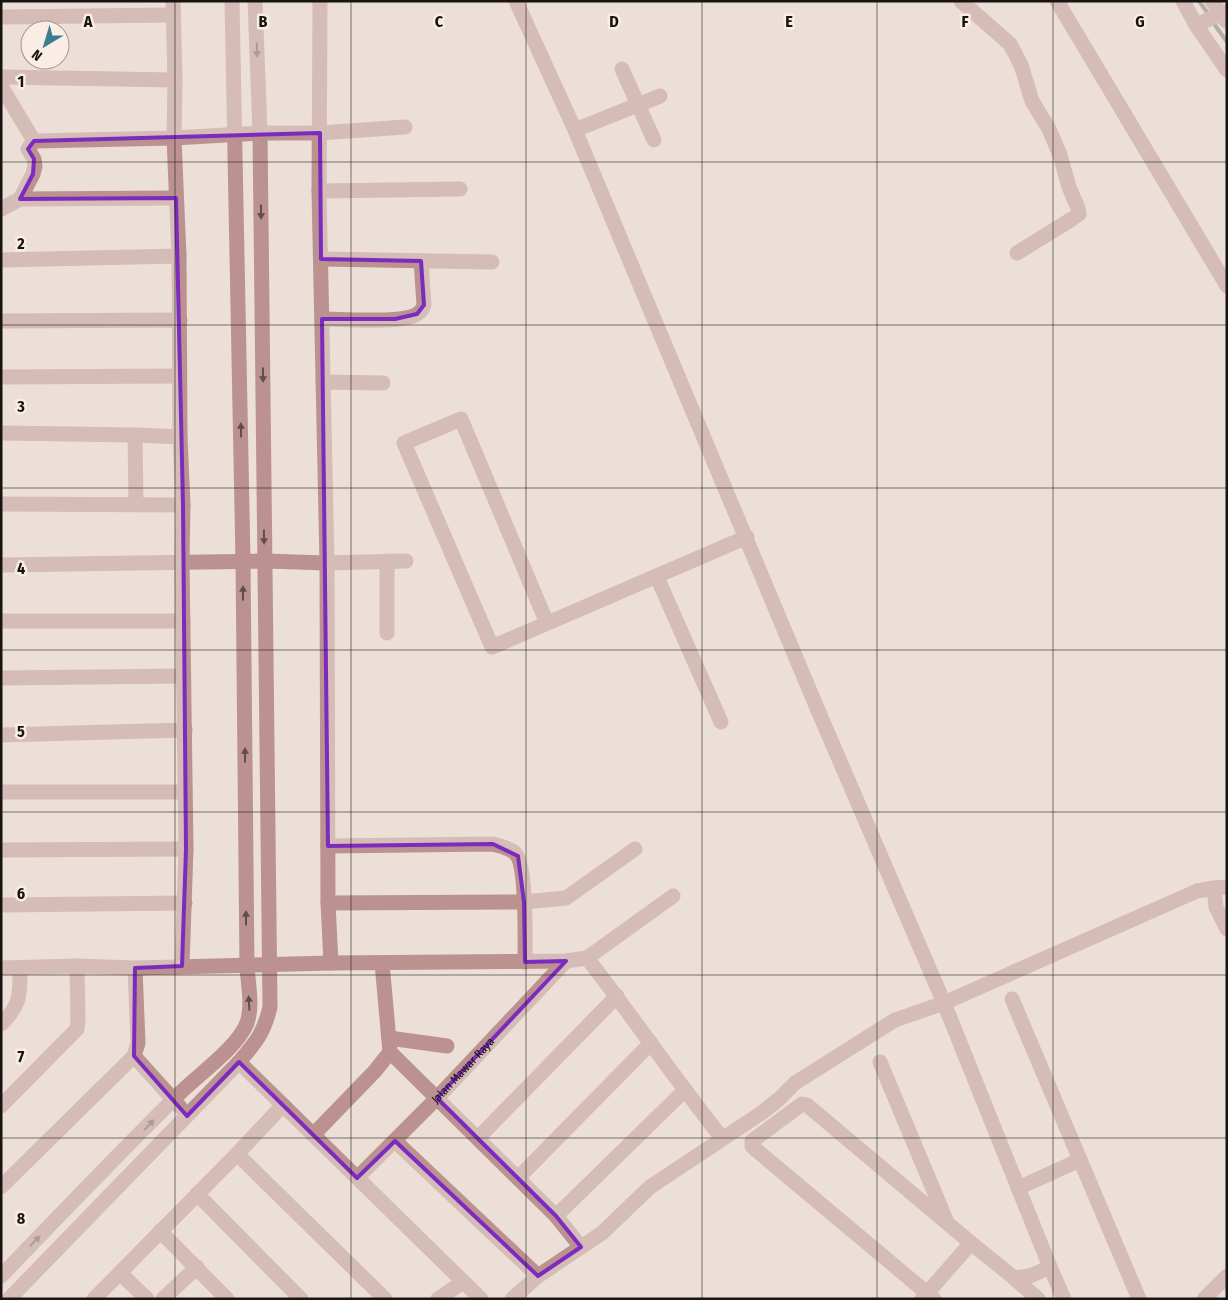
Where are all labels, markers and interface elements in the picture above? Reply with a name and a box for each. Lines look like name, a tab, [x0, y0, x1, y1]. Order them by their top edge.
text: A	[83, 12, 93, 31]
text: B	[259, 12, 268, 31]
text: C	[435, 12, 444, 31]
text: D	[609, 12, 619, 31]
text: E	[785, 12, 793, 31]
text: F	[961, 12, 969, 31]
text: G	[1135, 12, 1145, 31]
north arrow	[20, 20, 70, 70]
one-way arrow	[253, 42, 261, 58]
text: N	[29, 46, 46, 64]
text: 1	[18, 72, 24, 91]
one-way arrow	[257, 205, 265, 221]
text: 2	[16, 234, 25, 253]
one-way arrow	[259, 367, 267, 383]
text: 3	[16, 397, 25, 416]
one-way arrow	[236, 422, 244, 438]
one-way arrow	[260, 530, 268, 546]
text: 4	[17, 559, 25, 578]
one-way arrow	[239, 584, 247, 600]
text: 5	[17, 722, 25, 741]
one-way arrow	[241, 747, 249, 763]
text: 6	[17, 884, 25, 903]
one-way arrow	[242, 909, 250, 925]
one-way arrow	[245, 994, 253, 1010]
street label: Jalan Mawar Raya	[429, 1034, 497, 1106]
text: 7	[18, 1047, 25, 1066]
one-way arrow	[143, 1119, 155, 1131]
text: 8	[17, 1209, 26, 1228]
one-way arrow	[29, 1235, 41, 1247]

